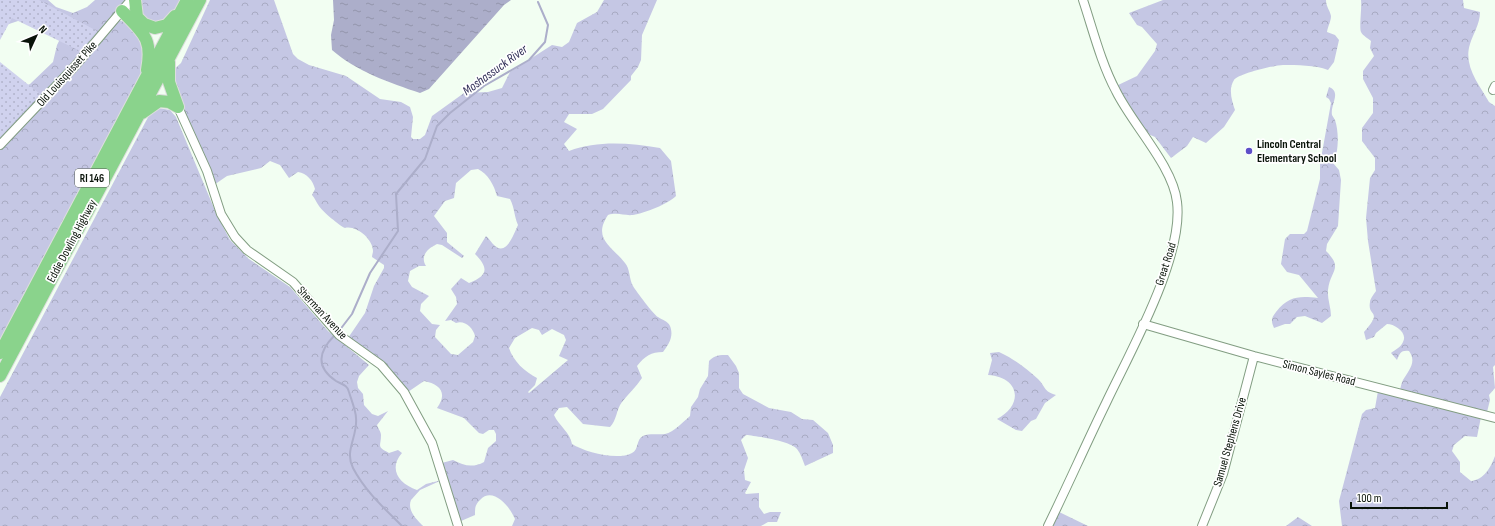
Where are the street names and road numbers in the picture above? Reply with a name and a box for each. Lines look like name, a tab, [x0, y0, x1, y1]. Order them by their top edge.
street label: Old Louisquisset Pike	[33, 38, 101, 110]
road number: RI 146	[75, 169, 109, 187]
street label: Eddie Dowling Highway	[44, 197, 100, 285]
street label: Great Road	[1152, 241, 1180, 287]
street label: Sherman Avenue	[294, 283, 351, 343]
street label: Simon Sayles Road	[1281, 357, 1357, 389]
street label: Samuel Stephens Drive	[1210, 395, 1250, 488]

